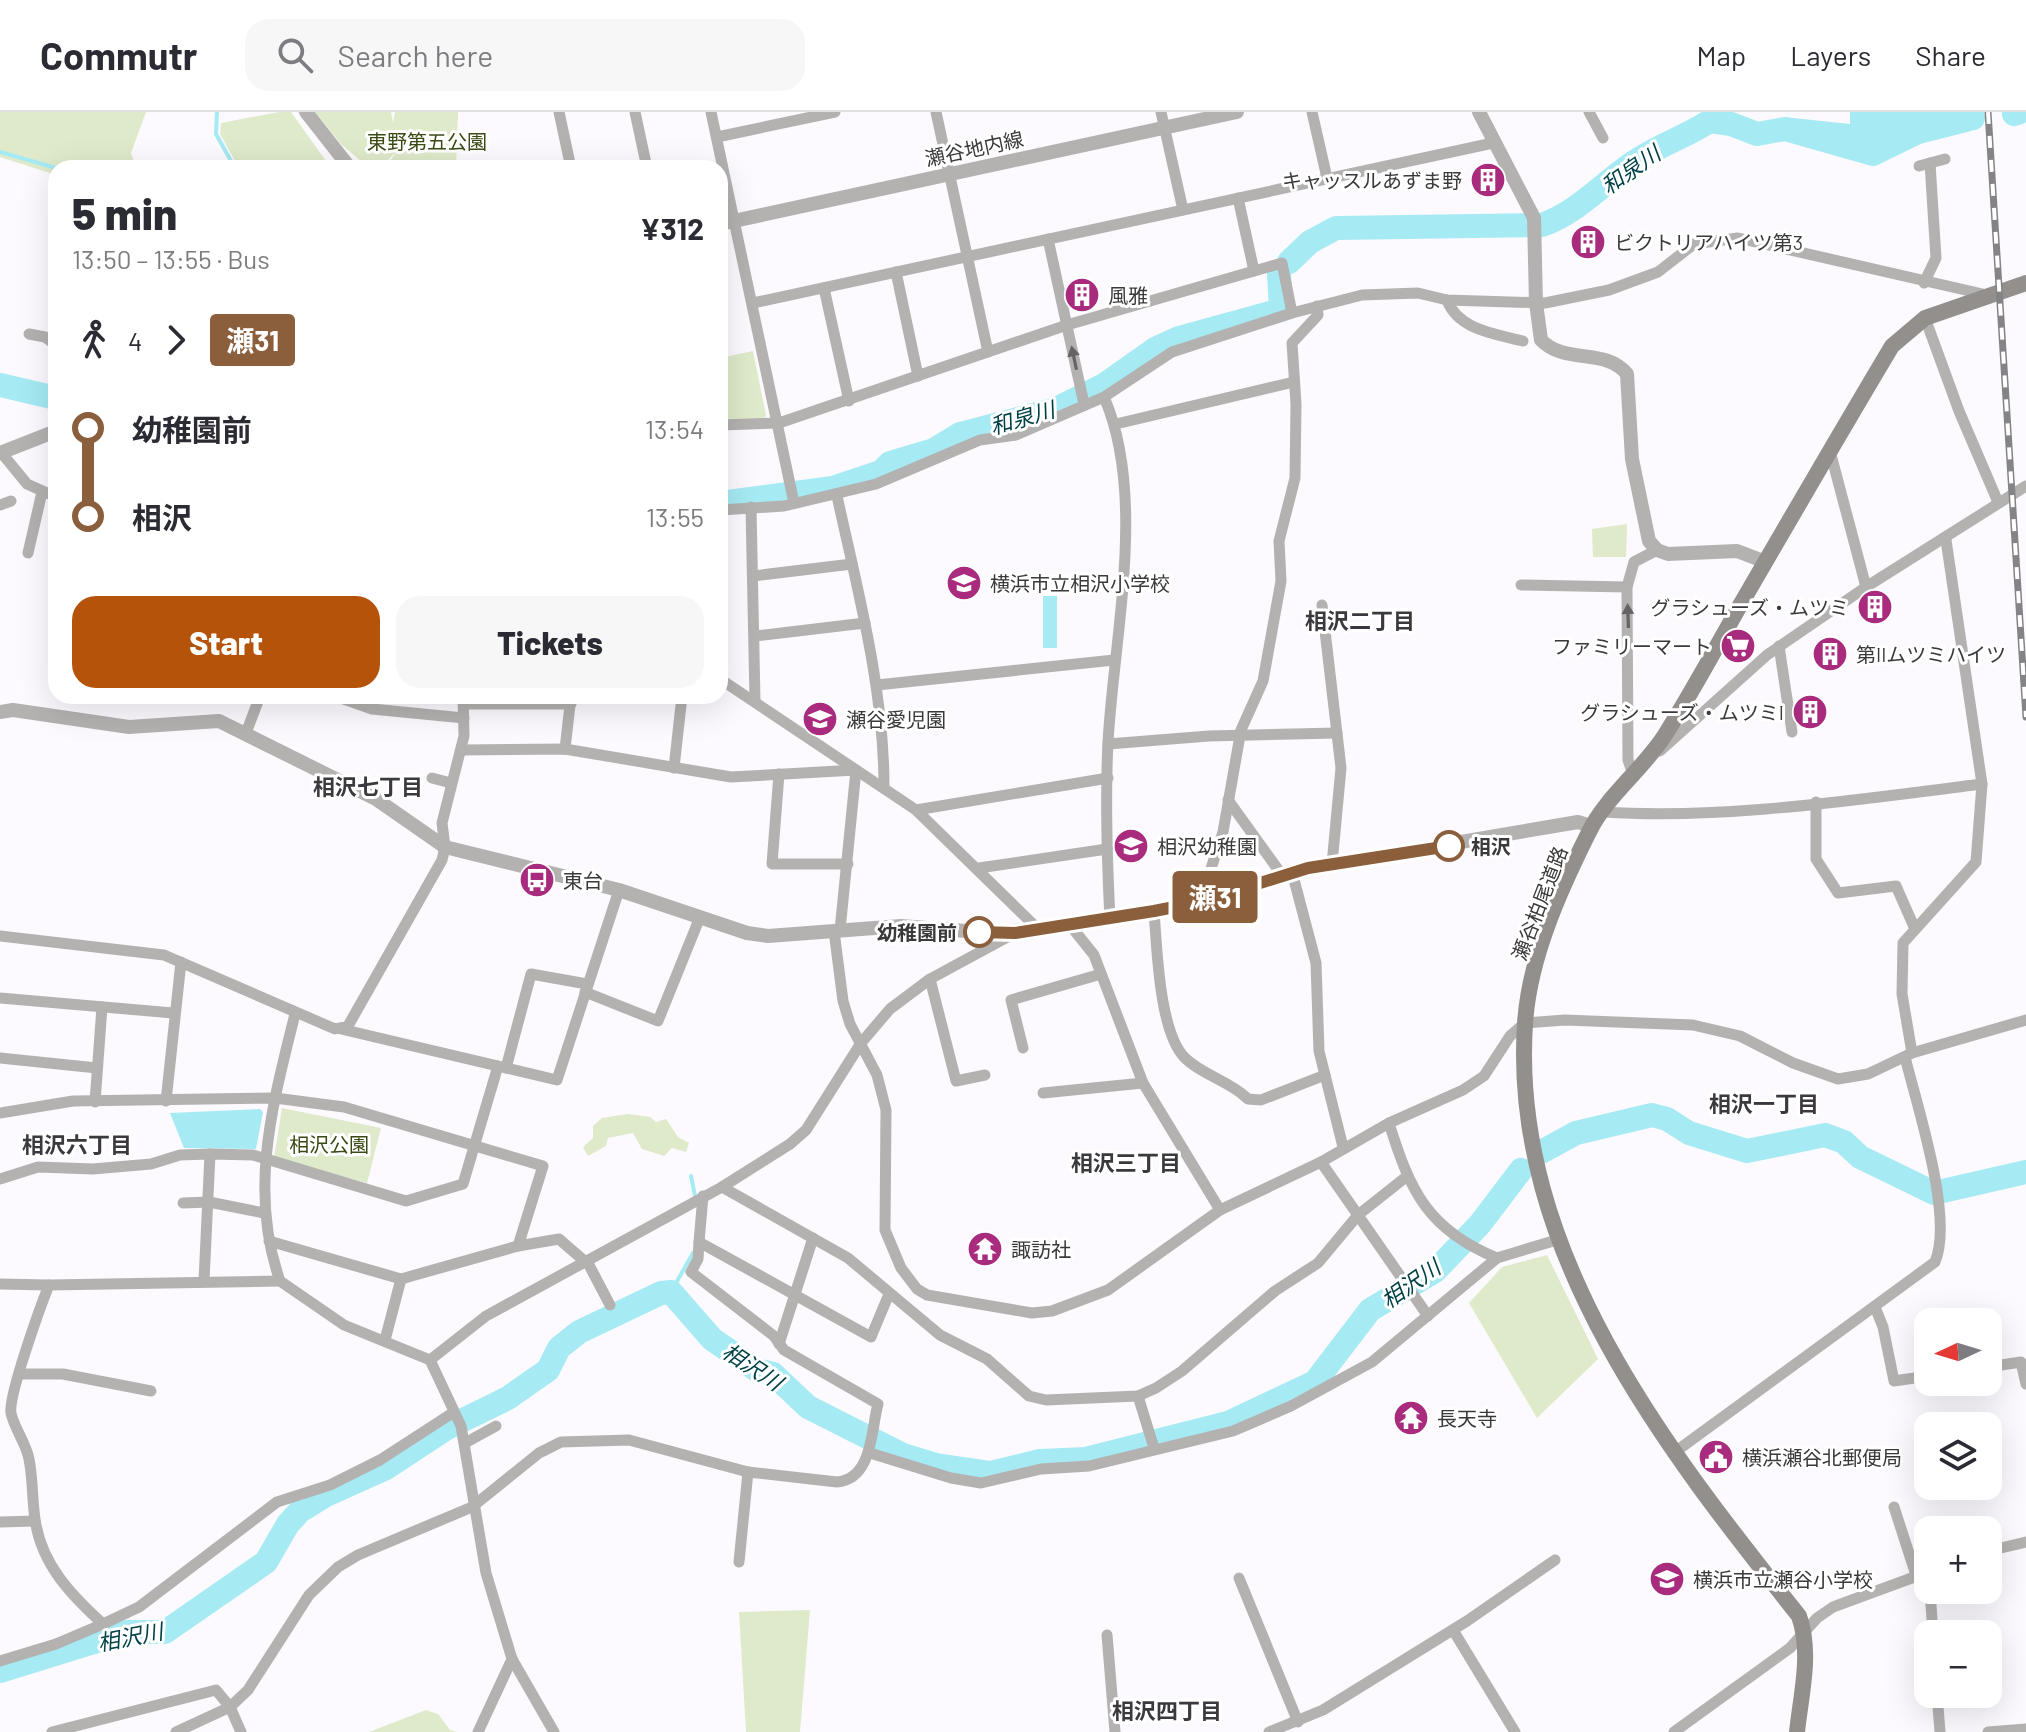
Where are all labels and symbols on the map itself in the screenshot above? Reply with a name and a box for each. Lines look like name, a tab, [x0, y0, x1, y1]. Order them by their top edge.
street label: 瀬谷地内線	[923, 126, 1025, 170]
park label: 東野第五公園	[367, 129, 487, 153]
water label: 和泉川	[1596, 138, 1666, 199]
building icon: キャッスルあずま野	[1469, 161, 1507, 199]
place label: キャッスルあずま野	[1282, 168, 1462, 192]
building icon: ビクトリアハイツ第3	[1569, 223, 1607, 261]
place label: ビクトリアハイツ第3	[1614, 230, 1803, 254]
building icon: 風雅	[1063, 276, 1101, 314]
place label: 風雅	[1108, 283, 1148, 307]
one-way arrow	[1067, 345, 1080, 370]
water label: 和泉川	[987, 395, 1059, 439]
school or university icon: 横浜市立相沢小学校	[945, 564, 983, 602]
place label: 横浜市立相沢小学校	[990, 571, 1170, 595]
building icon: グラシューズ・ムツミ	[1856, 588, 1894, 626]
place label: グラシューズ・ムツミ	[1650, 595, 1849, 619]
one-way arrow	[1621, 603, 1634, 628]
district label: 相沢二丁目	[1305, 607, 1415, 633]
supermarket icon: ファミリーマート	[1719, 627, 1757, 665]
place label: ファミリーマート	[1552, 634, 1712, 658]
building icon: 第IIムツミハイツ	[1811, 635, 1849, 673]
place label: 第IIムツミハイツ	[1856, 642, 2006, 666]
building icon: グラシューズ・ムツミI	[1791, 693, 1829, 731]
school or university icon: 瀬谷愛児園	[801, 700, 839, 738]
place label: グラシューズ・ムツミI	[1580, 700, 1784, 724]
place label: 瀬谷愛児園	[846, 707, 946, 731]
district label: 相沢七丁目	[313, 773, 423, 799]
school or university icon: 相沢幼稚園	[1112, 827, 1150, 865]
marker: 相沢	[1434, 831, 1464, 861]
place label: 相沢幼稚園	[1157, 834, 1257, 858]
place label: 相沢	[1471, 834, 1511, 858]
street label: 瀬谷柏尾道路	[1506, 843, 1572, 963]
bus stop icon: 東台	[518, 861, 556, 899]
place label: 東台	[563, 868, 603, 892]
line badge: 瀬31	[1169, 871, 1261, 923]
marker: 幼稚園前	[964, 917, 994, 947]
place label: 幼稚園前	[877, 920, 957, 944]
district label: 相沢一丁目	[1709, 1090, 1819, 1116]
district label: 相沢六丁目	[22, 1131, 132, 1157]
park label: 相沢公園	[289, 1132, 369, 1156]
district label: 相沢三丁目	[1071, 1149, 1181, 1175]
temple icon: 諏訪社	[966, 1230, 1004, 1268]
place label: 諏訪社	[1011, 1237, 1071, 1261]
water label: 相沢川	[1376, 1252, 1446, 1313]
north arrow	[1914, 1308, 2002, 1396]
water label: 相沢川	[718, 1337, 789, 1396]
temple icon: 長天寺	[1392, 1399, 1430, 1437]
place label: 長天寺	[1437, 1406, 1497, 1430]
public building icon: 横浜瀬谷北郵便局	[1697, 1438, 1735, 1476]
place label: 横浜瀬谷北郵便局	[1742, 1445, 1902, 1469]
school or university icon: 横浜市立瀬谷小学校	[1648, 1560, 1686, 1598]
place label: 横浜市立瀬谷小学校	[1693, 1567, 1873, 1591]
water label: 相沢川	[95, 1617, 167, 1655]
district label: 相沢四丁目	[1112, 1697, 1222, 1723]

